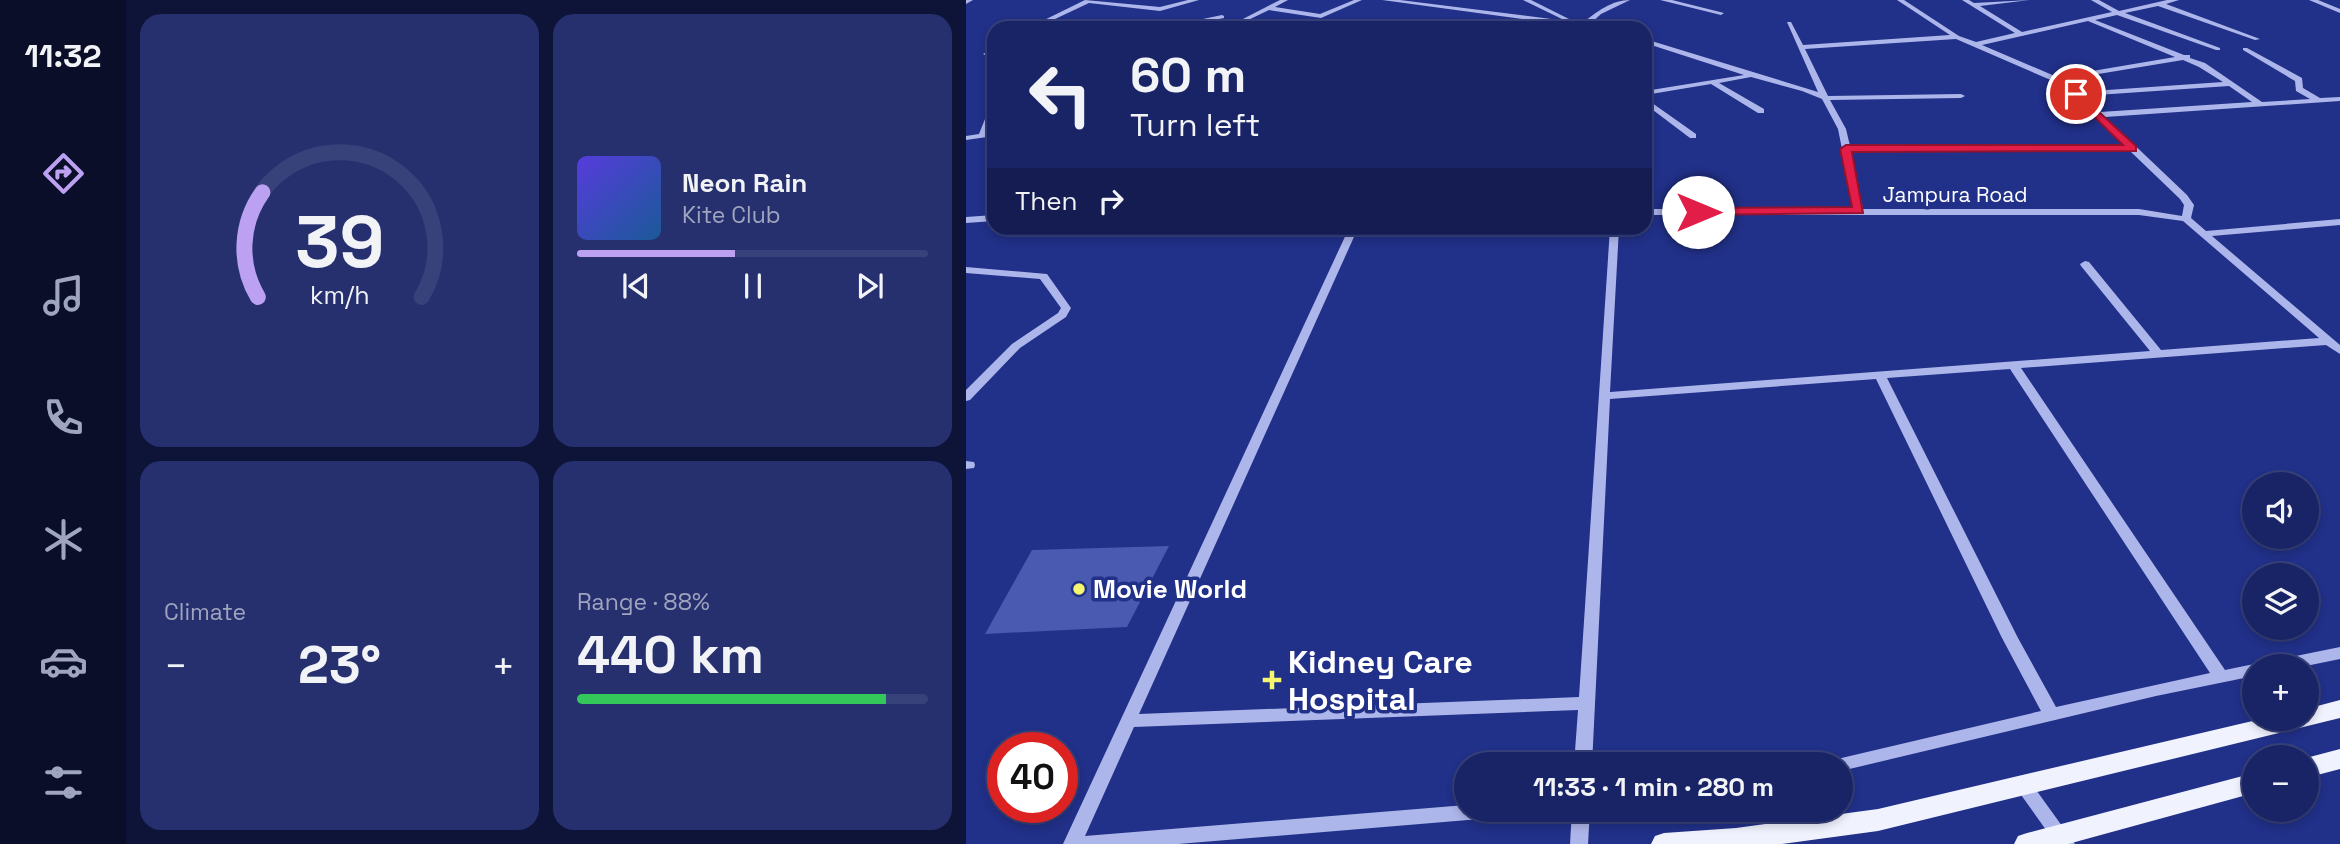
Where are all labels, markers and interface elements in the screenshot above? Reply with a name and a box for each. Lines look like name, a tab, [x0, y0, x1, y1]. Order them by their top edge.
text: 11:32	[25, 36, 101, 76]
text: 60 m	[1130, 44, 1246, 106]
icon: left	[1015, 49, 1106, 140]
pin	[2046, 64, 2106, 124]
icon: arrive	[2057, 75, 2095, 113]
text: Turn left	[1130, 105, 1260, 145]
icon: directions	[39, 149, 88, 198]
text: Neon Rain	[682, 166, 807, 200]
position arrow	[1661, 175, 1735, 249]
street label: Jampura Road	[1882, 181, 2028, 208]
icon: right	[1092, 182, 1130, 220]
text: Then	[1015, 184, 1078, 218]
text: 39	[295, 195, 384, 288]
text: Kite Club	[682, 200, 781, 230]
icon: previous	[617, 267, 655, 305]
icon: pause	[734, 267, 772, 305]
icon: next	[851, 267, 889, 305]
icon: music	[39, 271, 88, 320]
text: km/h	[310, 279, 369, 311]
icon: phone	[39, 393, 88, 442]
map controls	[2242, 472, 2319, 822]
button: sound	[2242, 472, 2319, 549]
icon: climate	[39, 515, 88, 564]
button: layers	[2242, 563, 2319, 640]
place label: Movie World	[1093, 572, 1247, 606]
marker: Movie World	[1071, 581, 1087, 597]
text: Range · 88%	[577, 587, 710, 617]
text: Climate	[164, 597, 246, 627]
text: 440 km	[577, 622, 764, 688]
text: 23°	[298, 632, 381, 698]
icon: car	[39, 637, 88, 686]
text: −	[164, 642, 188, 690]
text: +	[491, 642, 515, 690]
place label: Kidney Care Hospital	[1288, 642, 1473, 719]
button: +	[2242, 654, 2319, 731]
marker: Kidney Care Hospital	[1262, 670, 1282, 690]
speed limit sign: 40	[987, 732, 1078, 823]
button: −	[2242, 745, 2319, 822]
icon: filters	[39, 758, 88, 807]
text: 11:33 · 1 min · 280 m	[1533, 770, 1774, 804]

